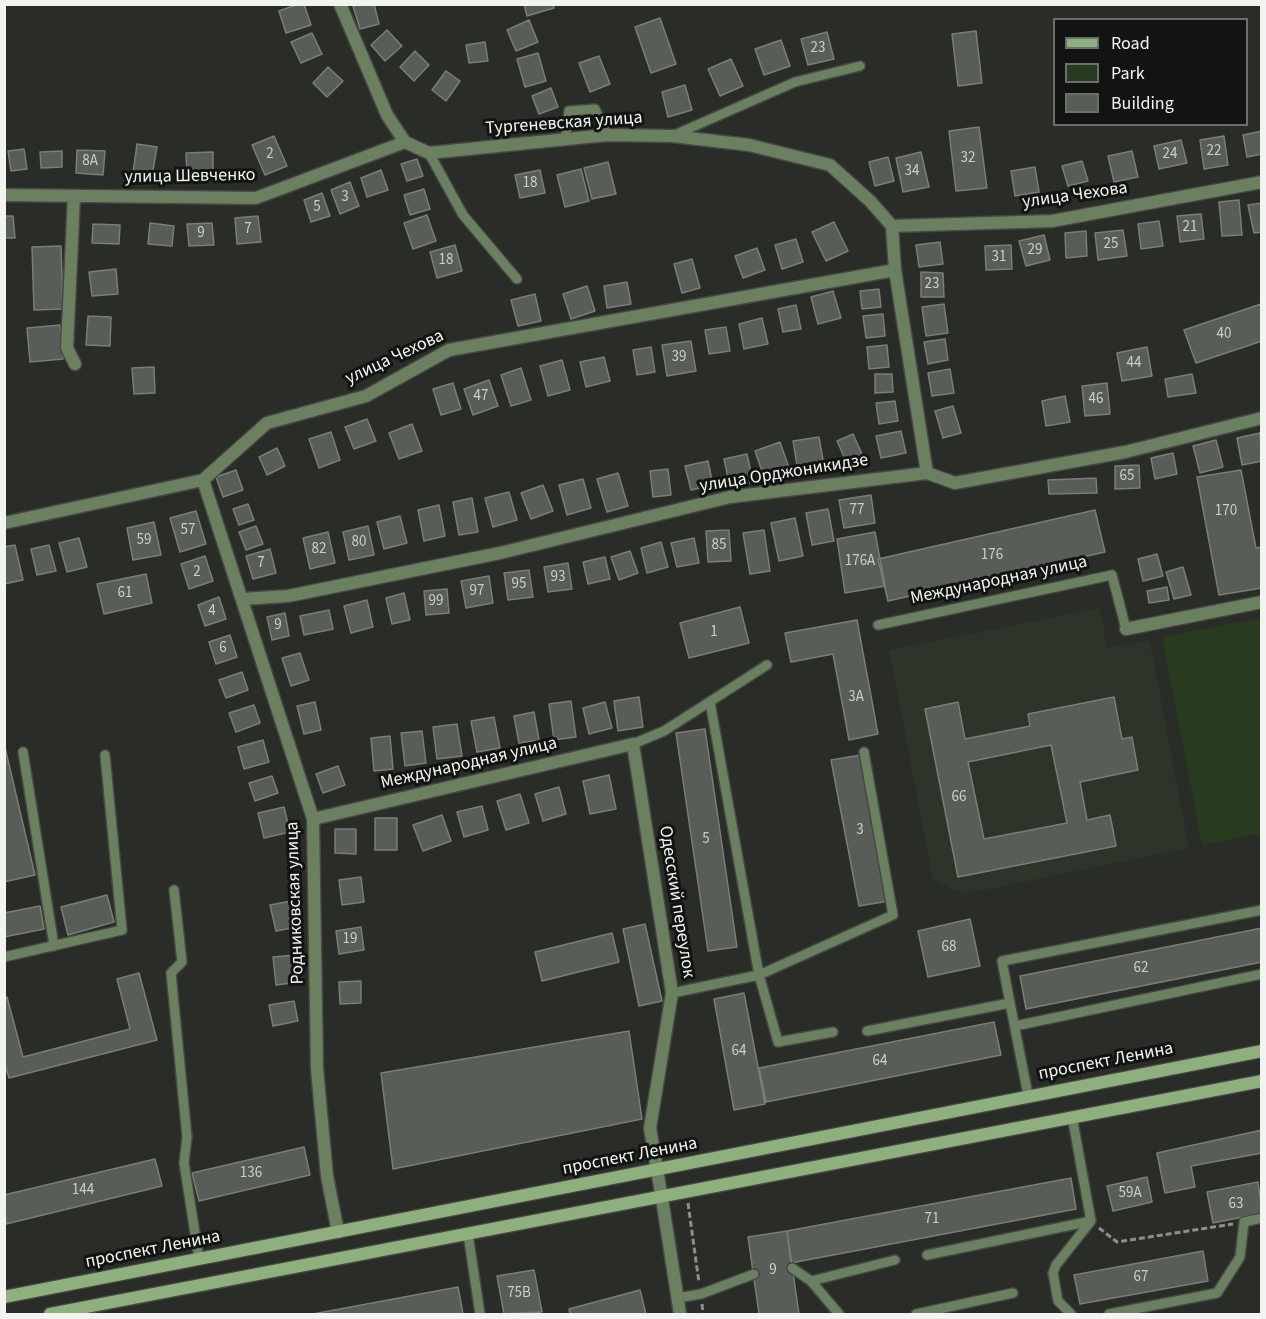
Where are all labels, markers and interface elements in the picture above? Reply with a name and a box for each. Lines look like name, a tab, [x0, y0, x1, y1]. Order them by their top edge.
legend	[1053, 18, 1248, 126]
text: Road	[1111, 31, 1150, 56]
house number: 23	[811, 40, 825, 58]
text: Park	[1111, 61, 1145, 86]
text: Building	[1111, 91, 1174, 116]
street label: Тургеневская улица	[485, 108, 643, 140]
house number: 22	[1207, 143, 1221, 161]
house number: 2	[266, 146, 274, 164]
house number: 24	[1163, 146, 1177, 164]
house number: 32	[961, 150, 975, 168]
house number: 8А	[82, 153, 98, 171]
house number: 34	[905, 163, 919, 181]
street label: улица Шевченко	[124, 165, 256, 189]
house number: 18	[523, 175, 537, 193]
street label: улица Чехова	[1021, 178, 1129, 214]
house number: 3	[341, 189, 349, 207]
house number: 5	[313, 199, 321, 217]
house number: 21	[1183, 219, 1197, 237]
house number: 7	[244, 221, 252, 239]
house number: 9	[197, 225, 205, 243]
house number: 25	[1104, 236, 1118, 254]
house number: 29	[1028, 242, 1042, 260]
house number: 31	[992, 249, 1006, 267]
house number: 18	[439, 252, 453, 270]
house number: 23	[925, 276, 939, 294]
street label: улица Чехова	[342, 326, 448, 390]
house number: 40	[1217, 326, 1231, 344]
house number: 39	[672, 349, 686, 367]
house number: 44	[1127, 355, 1141, 373]
house number: 47	[474, 388, 488, 406]
house number: 46	[1089, 391, 1103, 409]
street label: улица Орджоникидзе	[698, 450, 870, 498]
house number: 65	[1120, 468, 1134, 486]
house number: 77	[850, 502, 864, 520]
house number: 170	[1215, 503, 1237, 521]
house number: 57	[181, 522, 195, 540]
house number: 59	[137, 532, 151, 550]
house number: 80	[352, 534, 366, 552]
house number: 85	[712, 537, 726, 555]
house number: 82	[312, 541, 326, 559]
house number: 176	[981, 547, 1003, 565]
street label: Международная улица	[909, 552, 1089, 610]
house number: 176А	[845, 553, 875, 571]
house number: 7	[257, 555, 265, 573]
house number: 2	[193, 564, 201, 582]
house number: 93	[551, 569, 565, 587]
house number: 95	[512, 576, 526, 594]
house number: 97	[470, 583, 484, 601]
house number: 61	[118, 585, 132, 603]
house number: 99	[429, 593, 443, 611]
house number: 4	[208, 603, 216, 621]
house number: 9	[274, 617, 282, 635]
house number: 1	[710, 624, 718, 642]
house number: 6	[219, 640, 227, 658]
house number: 3А	[848, 689, 864, 707]
street label: Международная улица	[379, 733, 559, 795]
house number: 66	[952, 789, 966, 807]
street label: Родниковская улица	[282, 821, 310, 985]
house number: 3	[856, 822, 864, 840]
street label: Одесский переулок	[653, 824, 699, 980]
house number: 5	[702, 831, 710, 849]
house number: 19	[343, 931, 357, 949]
house number: 68	[942, 939, 956, 957]
house number: 62	[1134, 960, 1148, 978]
street label: проспект Ленина	[1037, 1038, 1175, 1086]
house number: 64	[732, 1043, 746, 1061]
house number: 64	[873, 1053, 887, 1071]
street label: проспект Ленина	[561, 1133, 699, 1181]
house number: 136	[240, 1165, 262, 1183]
house number: 144	[72, 1182, 94, 1200]
house number: 59А	[1118, 1185, 1142, 1203]
house number: 63	[1229, 1196, 1243, 1214]
house number: 71	[925, 1211, 939, 1229]
street label: проспект Ленина	[84, 1226, 222, 1274]
house number: 9	[769, 1262, 777, 1280]
house number: 67	[1134, 1269, 1148, 1287]
house number: 75В	[507, 1285, 531, 1303]

